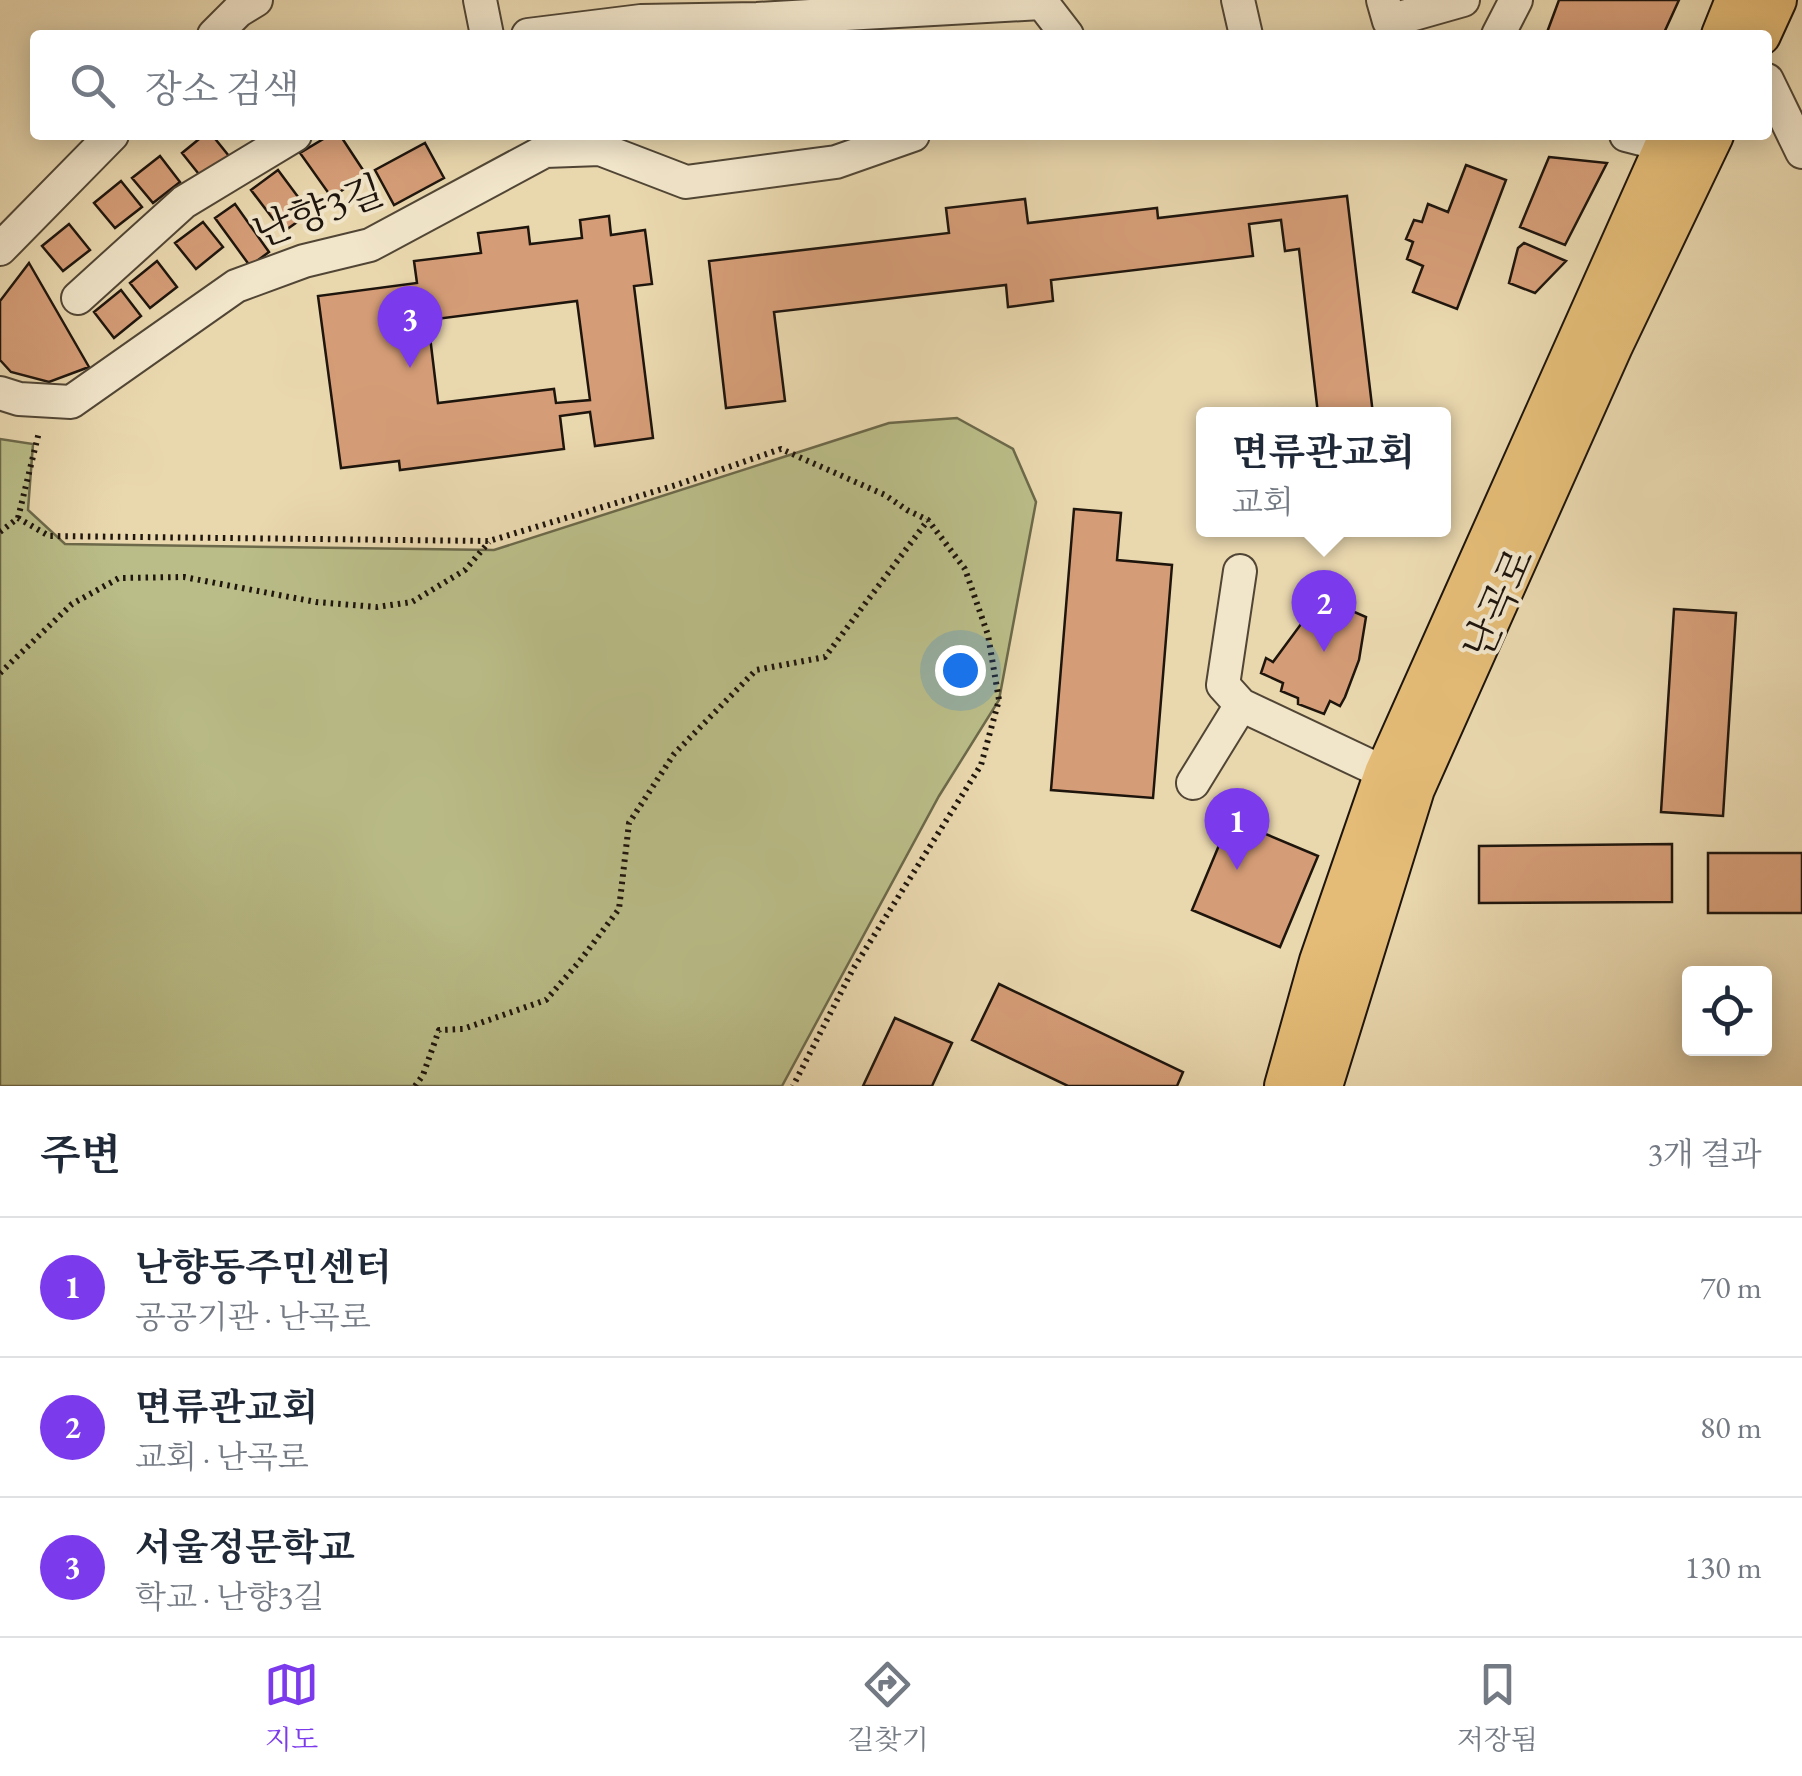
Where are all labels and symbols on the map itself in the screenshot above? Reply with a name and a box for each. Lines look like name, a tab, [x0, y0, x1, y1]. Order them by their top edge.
street label: 난향3길	[246, 163, 390, 259]
pin: 3	[378, 286, 442, 368]
street label: 난곡로	[1451, 539, 1545, 667]
pin: 2	[1292, 570, 1356, 652]
your location	[935, 645, 986, 696]
pin: 1	[1204, 788, 1270, 870]

